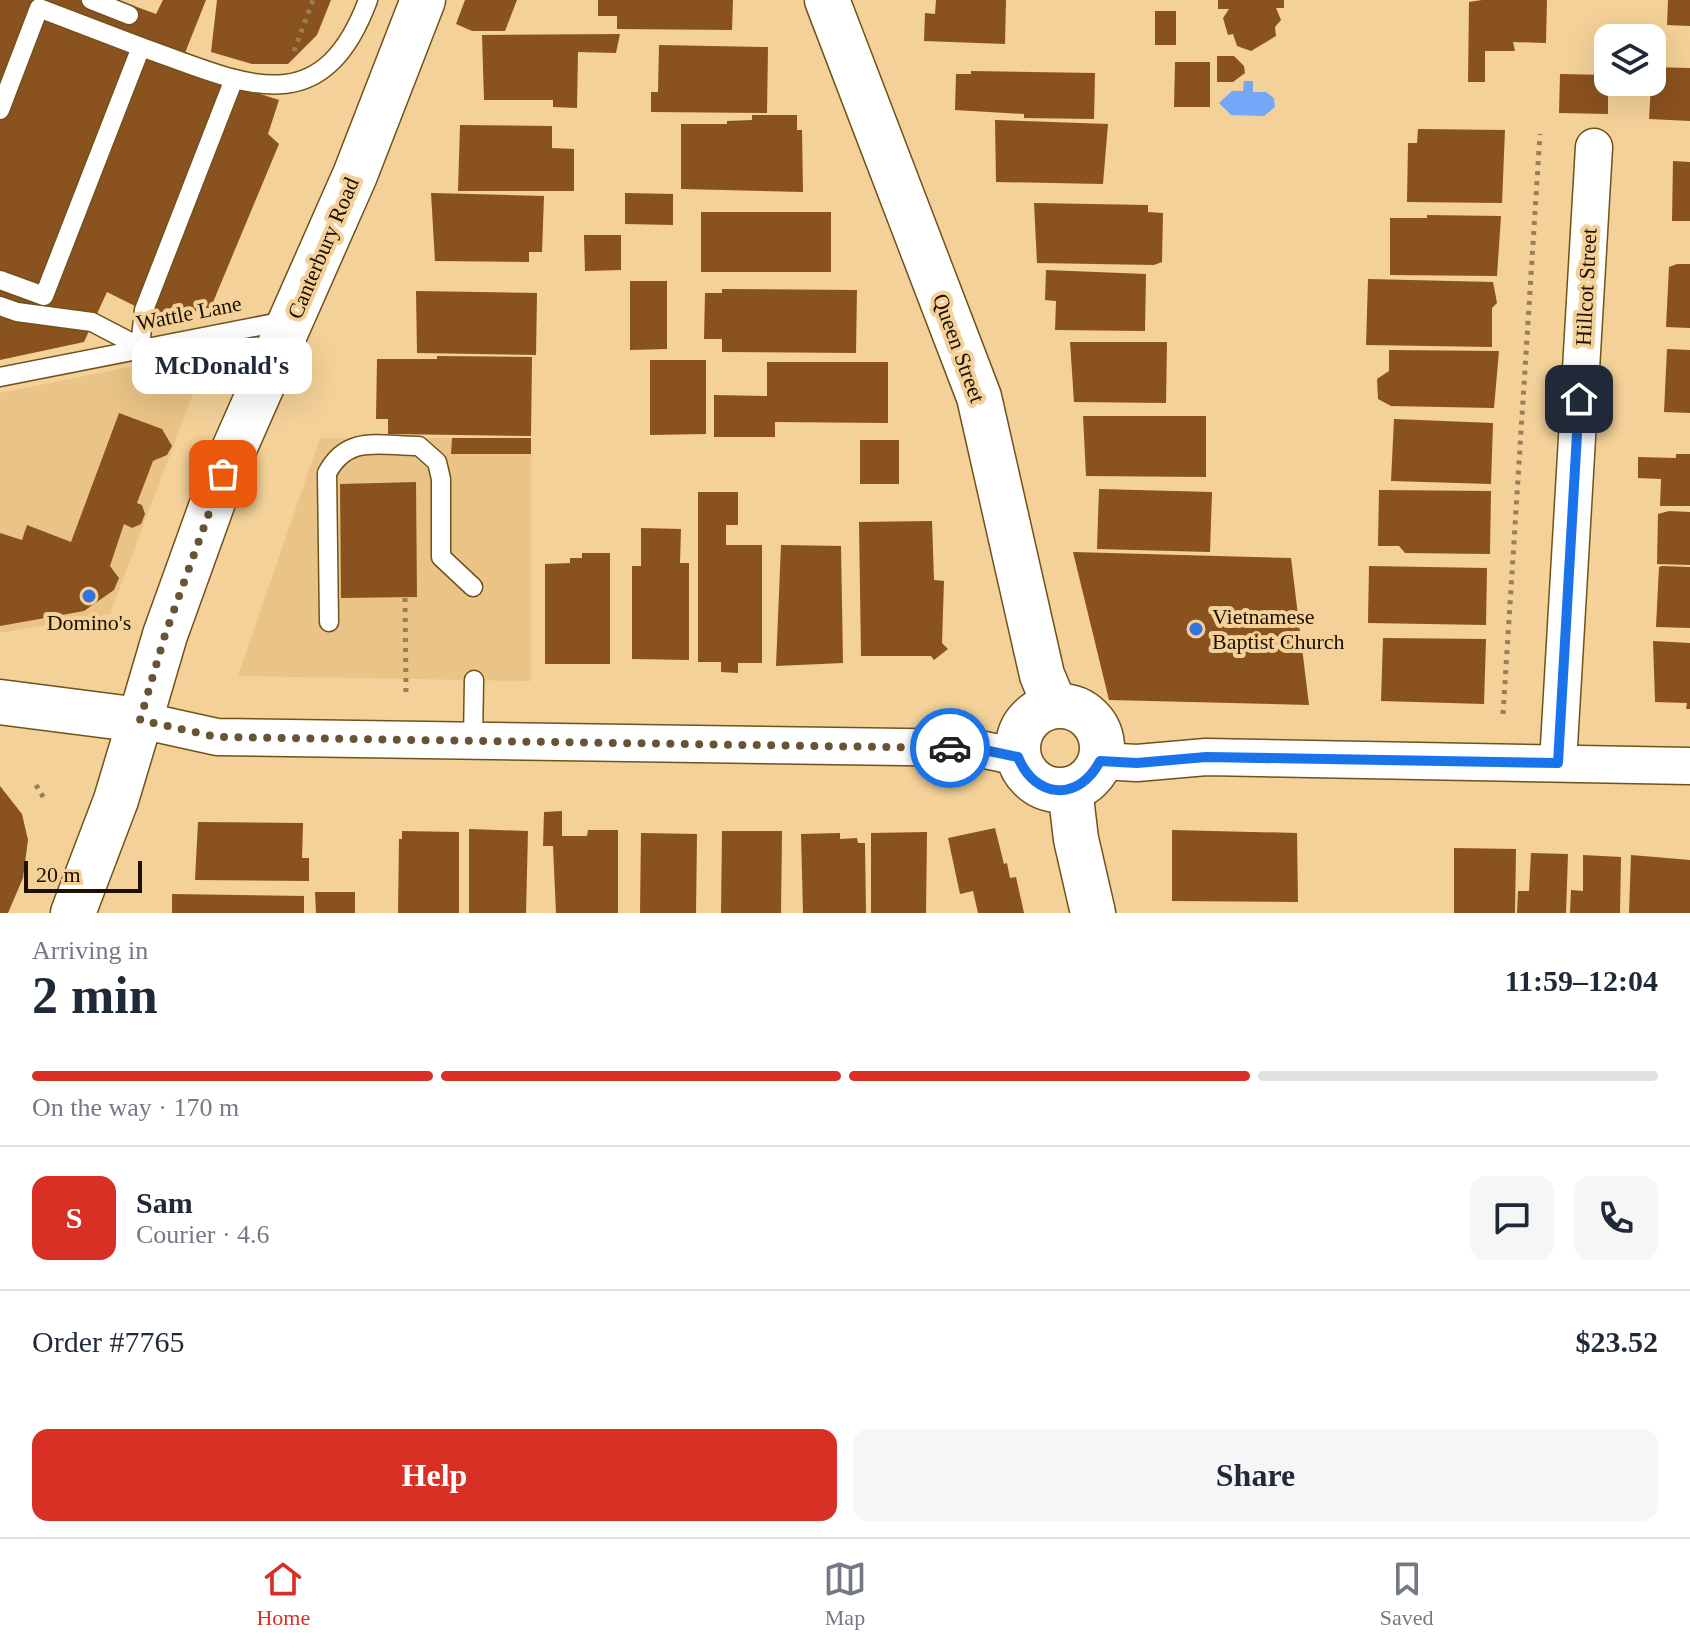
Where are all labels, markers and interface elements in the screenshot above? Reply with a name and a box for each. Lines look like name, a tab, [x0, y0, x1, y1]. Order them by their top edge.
map controls	[1594, 24, 1666, 96]
button: layers	[1594, 24, 1666, 96]
street label: Canterbury Road	[282, 174, 364, 322]
street label: Hillcot Street	[1570, 227, 1602, 347]
street label: Queen Street	[928, 290, 990, 406]
street label: Wattle Lane	[134, 291, 244, 335]
callout: McDonald's	[133, 338, 313, 394]
text: McDonald's	[155, 351, 289, 380]
pin	[1545, 365, 1613, 433]
icon: home	[1557, 377, 1601, 421]
pin	[189, 440, 257, 508]
icon: bag	[201, 452, 245, 496]
marker: Domino's	[80, 587, 98, 605]
place label: Vietnamese Baptist Church	[1212, 604, 1345, 654]
place label: Domino's	[47, 610, 131, 635]
marker: Vietnamese Baptist Church	[1187, 620, 1205, 638]
courier	[910, 708, 990, 788]
icon: car	[928, 726, 972, 770]
scale bar	[24, 857, 142, 893]
text: 20 m	[36, 862, 81, 887]
text: Arriving in	[32, 936, 148, 965]
text: 11:59–12:04	[1505, 964, 1658, 997]
text: 2 min	[32, 967, 158, 1024]
text: On the way · 170 m	[32, 1093, 239, 1122]
button: chat	[1470, 1176, 1554, 1260]
button: phone	[1574, 1176, 1658, 1260]
text: Sam	[136, 1186, 193, 1219]
text: S	[66, 1201, 82, 1234]
text: Courier · 4.6	[136, 1220, 270, 1249]
text: Order #7765	[32, 1325, 184, 1358]
text: $23.52	[1576, 1325, 1658, 1358]
button: Help	[32, 1429, 837, 1521]
button: Share	[853, 1429, 1658, 1521]
tab: Home	[256, 1557, 310, 1631]
tab: Map	[823, 1557, 867, 1631]
tab: Saved	[1380, 1557, 1434, 1631]

